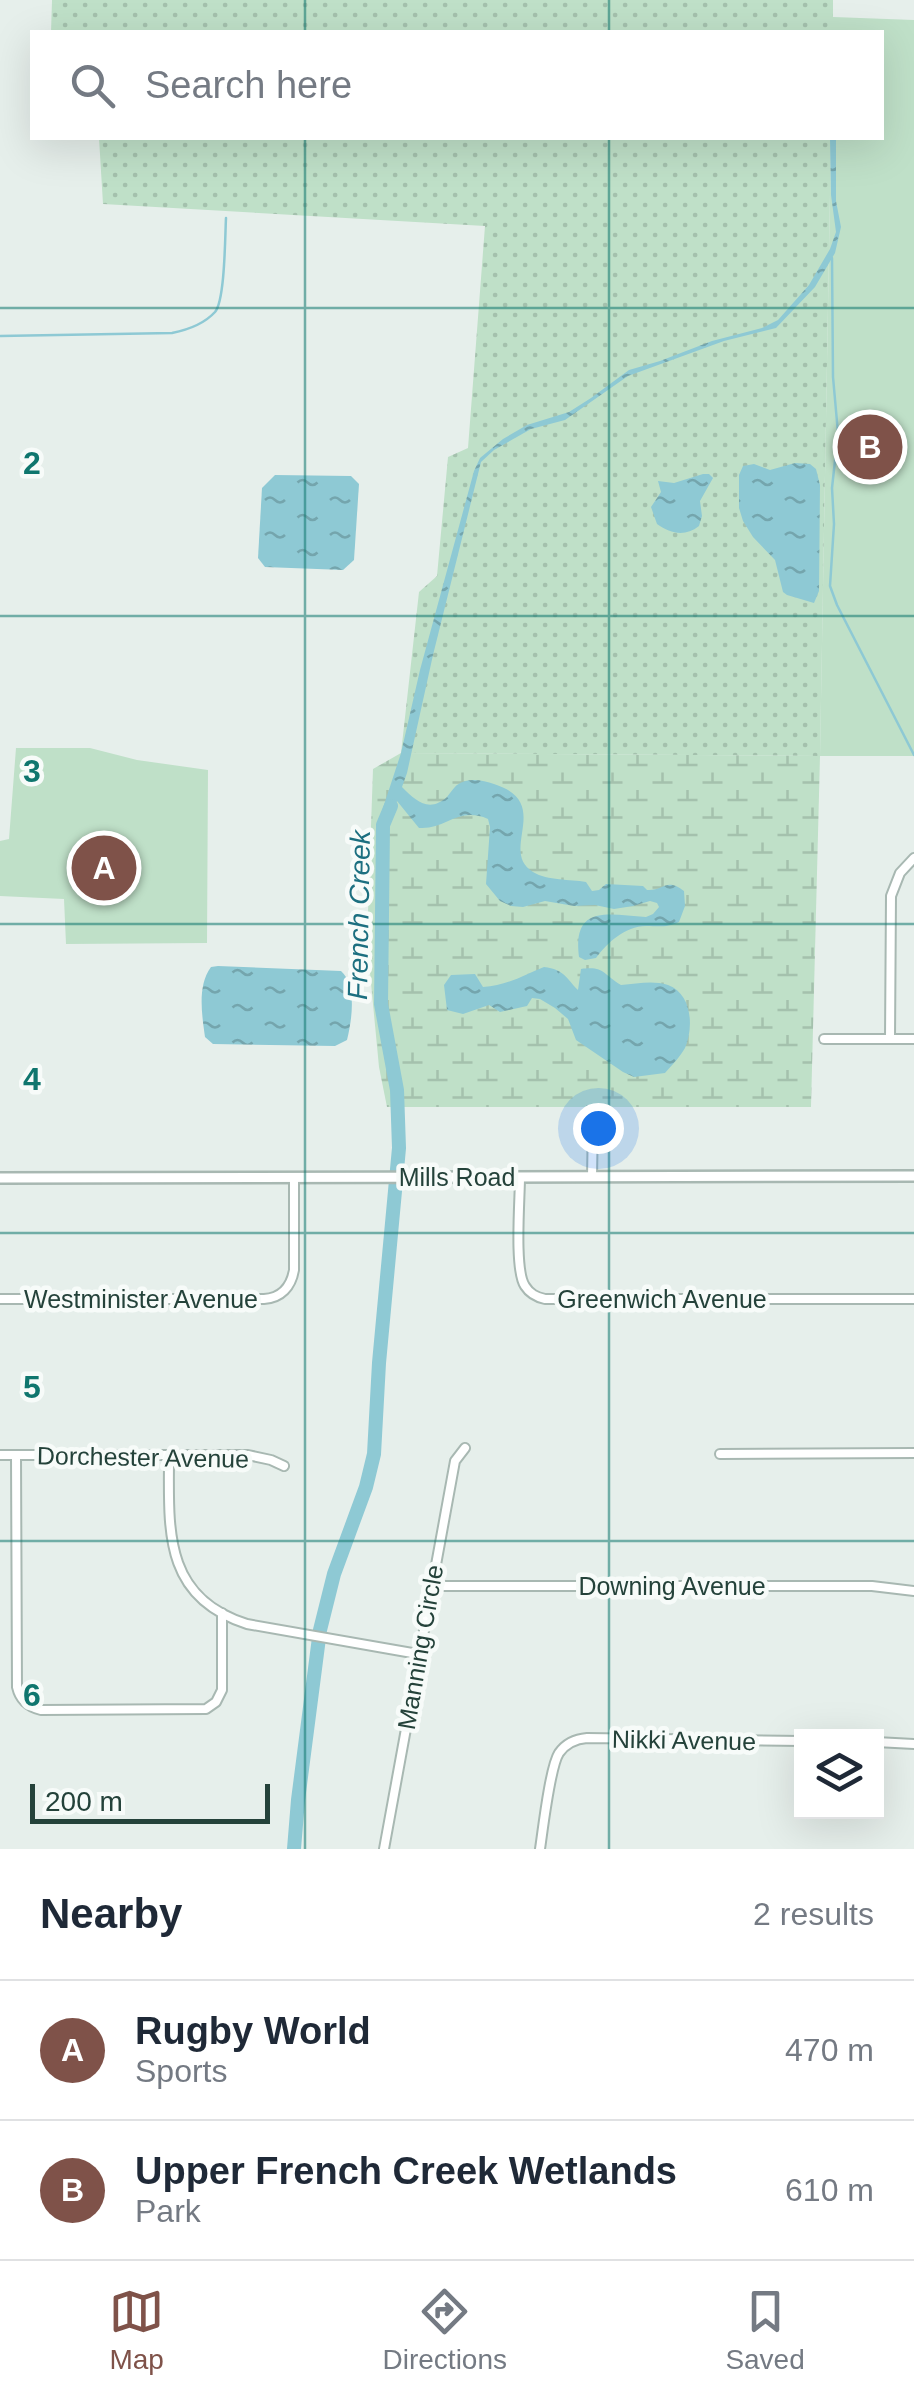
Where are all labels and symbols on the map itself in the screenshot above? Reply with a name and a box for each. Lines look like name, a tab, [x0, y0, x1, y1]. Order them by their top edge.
pin: B	[838, 410, 902, 484]
text: 2	[23, 445, 41, 481]
text: 3	[23, 753, 41, 789]
water label: French Creek	[342, 828, 376, 1000]
pin: A	[72, 830, 136, 906]
text: 4	[23, 1061, 41, 1097]
your location	[573, 1103, 624, 1154]
street label: Mills Road	[399, 1163, 515, 1191]
street label: Westminister Avenue	[24, 1285, 258, 1313]
street label: Greenwich Avenue	[557, 1285, 767, 1313]
text: 5	[23, 1369, 41, 1405]
street label: Dorchester Avenue	[37, 1441, 249, 1473]
street label: Manning Circle	[392, 1562, 448, 1732]
street label: Downing Avenue	[578, 1572, 766, 1600]
text: 6	[23, 1677, 41, 1713]
street label: Nikki Avenue	[612, 1725, 756, 1755]
scale bar	[30, 1779, 270, 1824]

